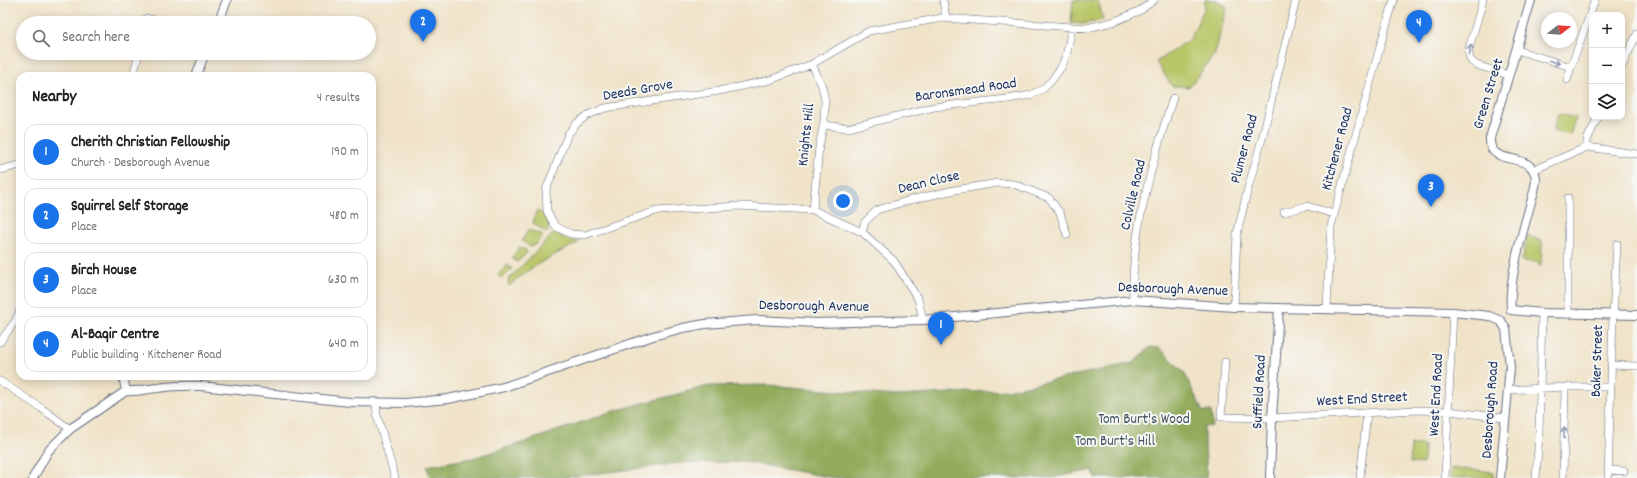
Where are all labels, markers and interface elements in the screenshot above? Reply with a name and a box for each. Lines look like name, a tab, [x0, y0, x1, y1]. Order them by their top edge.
pin: 2	[410, 9, 436, 42]
pin: 4	[1406, 10, 1432, 43]
north arrow	[1541, 12, 1577, 48]
map controls	[1589, 12, 1625, 120]
button: +	[1589, 12, 1625, 48]
search box	[16, 16, 376, 60]
icon: search	[30, 27, 52, 49]
text: Search here	[62, 27, 130, 49]
one-way arrow	[1466, 43, 1474, 56]
button: −	[1589, 48, 1625, 84]
street label: Green Street	[1468, 55, 1510, 132]
one-way arrow	[1547, 59, 1560, 66]
street label: Baronsmead Road	[914, 73, 1018, 109]
street label: Deeds Grove	[601, 74, 675, 108]
button: layers	[1589, 84, 1625, 120]
text: Nearby	[32, 86, 76, 110]
text: 4 results	[317, 89, 360, 108]
street label: Knights Hill	[793, 102, 821, 167]
street label: Kitchener Road	[1316, 105, 1360, 193]
street label: Plumer Road	[1225, 112, 1265, 186]
text: Cherith Christian Fellowship	[71, 132, 230, 154]
text: 1	[45, 143, 47, 162]
text: 190 m	[331, 143, 359, 162]
text: Church · Desborough Avenue	[71, 154, 210, 173]
street label: Colville Road	[1115, 158, 1153, 232]
street label: Dean Close	[896, 165, 962, 201]
pin: 3	[1418, 174, 1444, 207]
your location	[833, 191, 853, 211]
text: Squirrel Self Storage	[71, 196, 188, 218]
text: 2	[43, 207, 49, 226]
text: 480 m	[329, 207, 359, 226]
text: Place	[71, 218, 97, 237]
text: Birch House	[71, 260, 137, 282]
text: 3	[43, 271, 49, 290]
text: 630 m	[328, 271, 359, 290]
street label: Desborough Avenue	[1117, 277, 1229, 303]
text: Place	[71, 282, 97, 301]
street label: Desborough Avenue	[759, 295, 870, 319]
pin: 1	[928, 312, 954, 345]
text: Al-Baqir Centre	[71, 324, 159, 346]
street label: Baker Street	[1586, 324, 1610, 398]
text: 4	[43, 335, 49, 354]
text: 640 m	[328, 335, 359, 354]
text: Public building · Kitchener Road	[71, 346, 222, 365]
street label: West End Road	[1424, 353, 1450, 437]
street label: Suffield Road	[1247, 354, 1273, 430]
street label: Desborough Road	[1477, 361, 1505, 459]
street label: West End Street	[1316, 387, 1409, 413]
park label: Tom Burt's Wood	[1098, 409, 1190, 431]
one-way arrow	[1560, 427, 1568, 440]
park label: Tom Burt's Hill	[1075, 431, 1155, 453]

